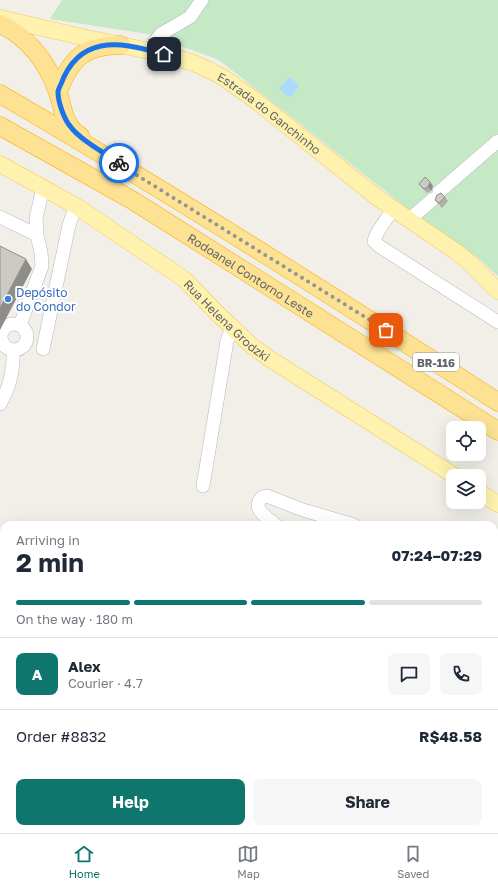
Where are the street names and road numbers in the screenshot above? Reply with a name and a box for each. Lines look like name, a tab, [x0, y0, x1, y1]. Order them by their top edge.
street label: Estrada do Ganchinho	[215, 69, 324, 157]
street label: Rodoanel Contorno Leste	[185, 230, 317, 321]
street label: Rua Helena Grodzki	[181, 276, 273, 364]
road number: BR-116	[413, 353, 459, 371]

